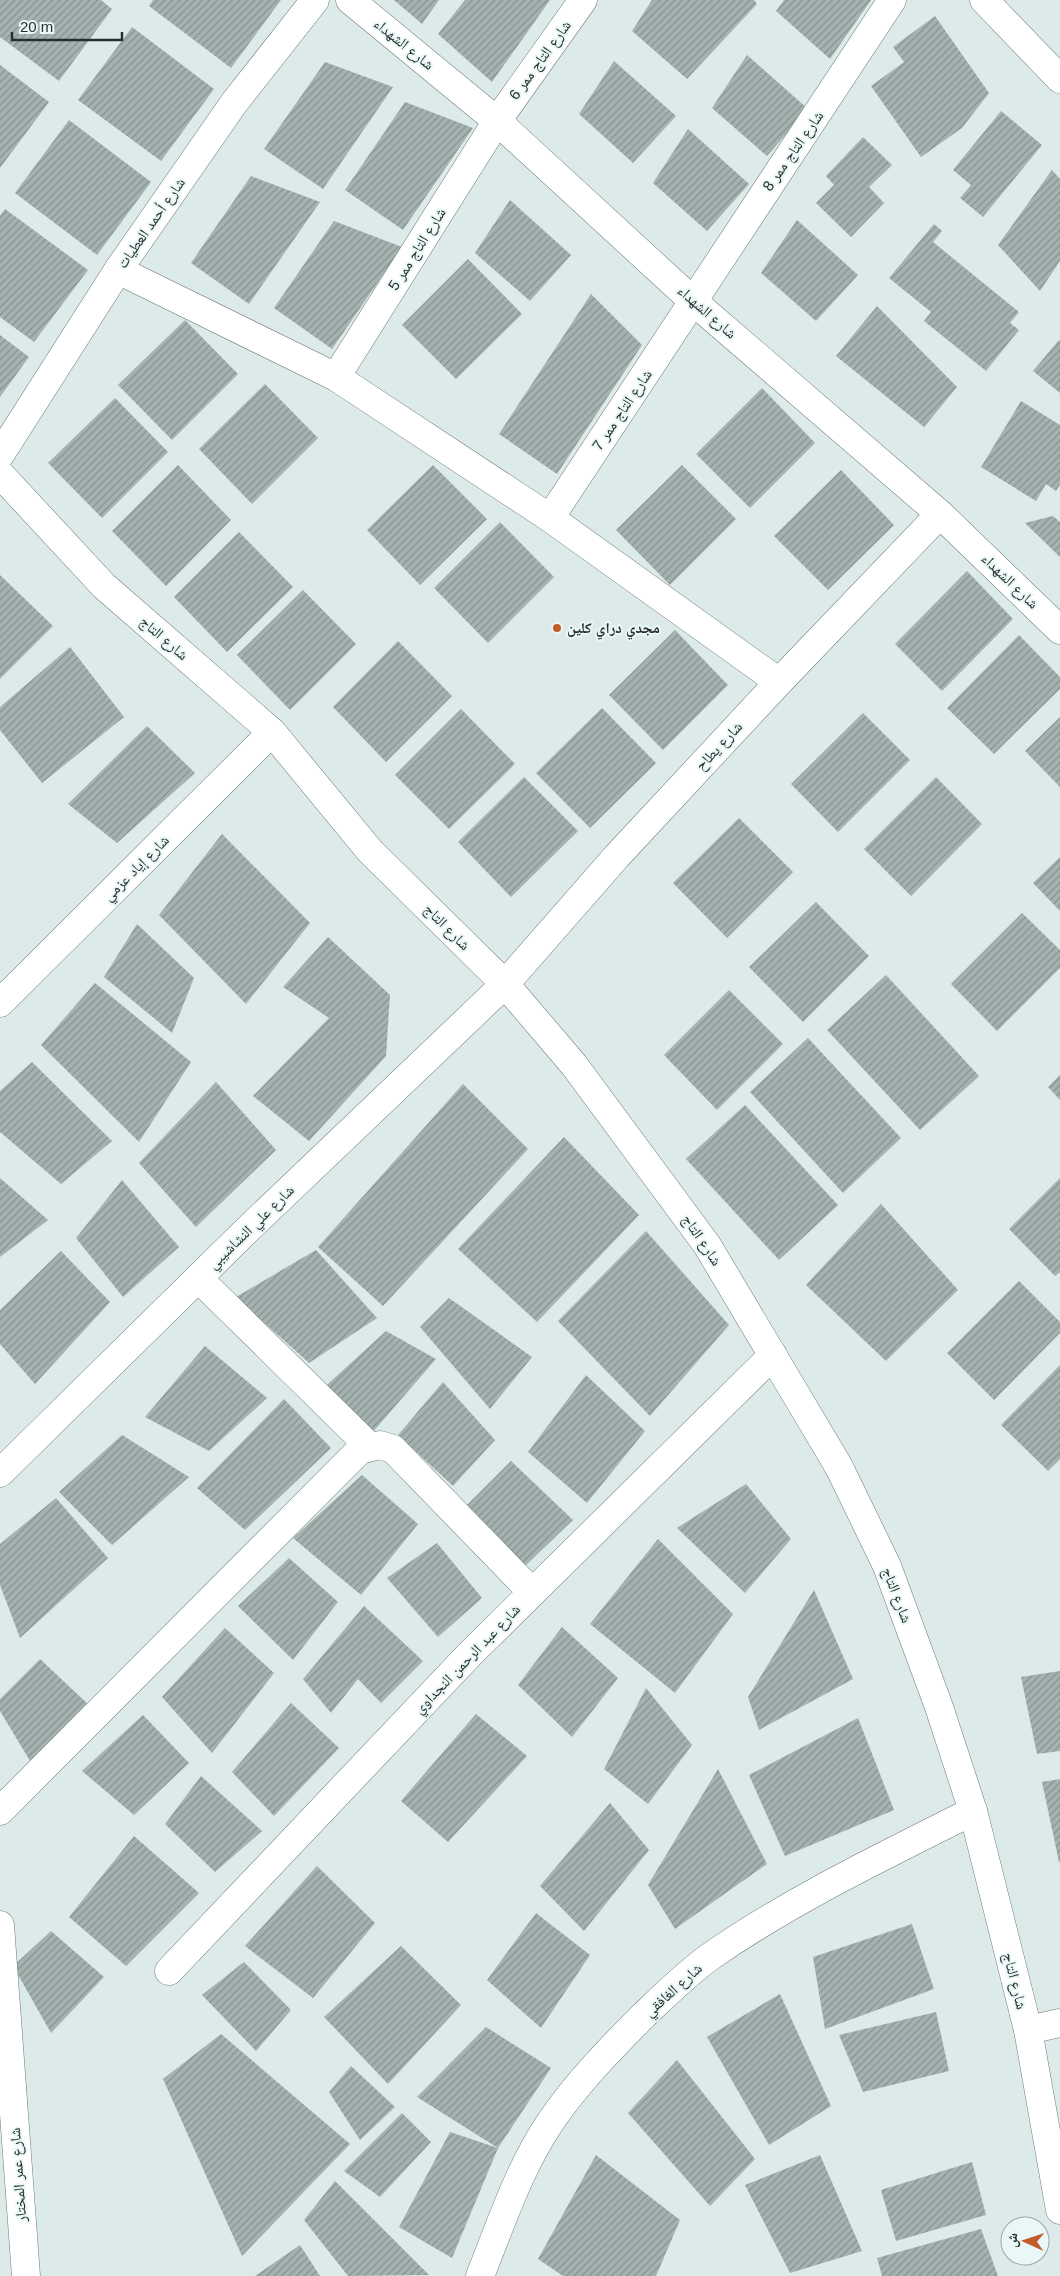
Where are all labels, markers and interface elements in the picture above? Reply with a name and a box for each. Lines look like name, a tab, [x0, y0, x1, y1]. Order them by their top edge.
scale bar	[12, 10, 122, 42]
street label: شارع الشهداء	[370, 14, 438, 75]
street label: شارع التاج ممر 6	[505, 17, 576, 104]
text: 20 m	[20, 18, 53, 35]
street label: شارع التاج ممر 8	[759, 107, 828, 195]
street label: شارع أحمد العطيات	[113, 174, 190, 272]
street label: شارع التاج ممر 5	[384, 204, 450, 294]
street label: شارع الشهداء	[673, 281, 740, 343]
street label: شارع التاج ممر 7	[588, 366, 657, 455]
street label: شارع الشهداء	[977, 549, 1042, 613]
street label: شارع التاج	[135, 612, 192, 665]
place label: مجدي دراي كلين	[567, 619, 660, 640]
marker: مجدي دراي كلين	[551, 622, 563, 634]
street label: شارع يطاح	[692, 718, 747, 775]
street label: شارع إياد عزمي	[99, 831, 175, 907]
street label: شارع التاج	[419, 900, 474, 955]
street label: شارع علي النشاشيبي	[204, 1181, 300, 1275]
street label: شارع التاج	[677, 1211, 726, 1270]
street label: شارع التاج	[877, 1565, 916, 1626]
street label: شارع عبد الرحمن النجداوي	[410, 1600, 526, 1720]
street label: شارع التاج	[998, 1951, 1031, 2012]
street label: شارع الغافقي	[640, 1959, 708, 2023]
street label: شارع عمر المختار	[6, 2127, 31, 2224]
north arrow	[1000, 2216, 1050, 2266]
text: ش	[1004, 2232, 1021, 2248]

